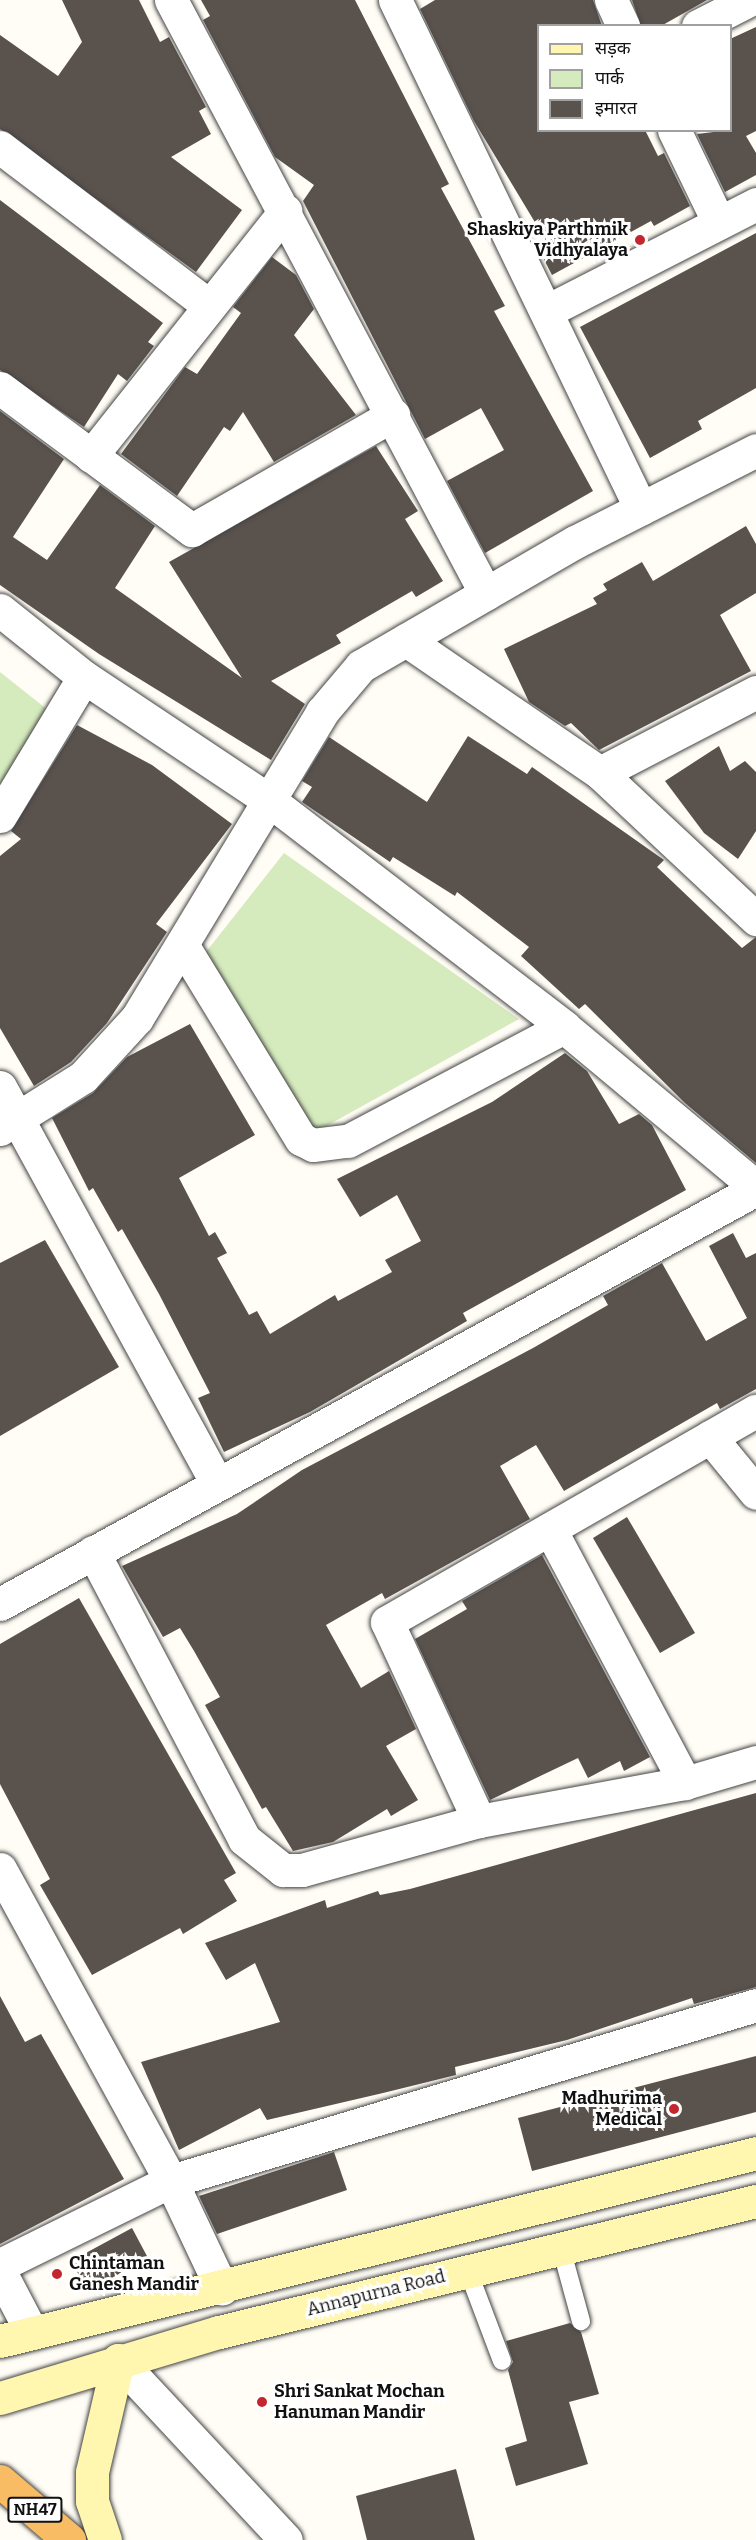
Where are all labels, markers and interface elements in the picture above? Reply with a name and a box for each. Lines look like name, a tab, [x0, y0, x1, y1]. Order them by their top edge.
legend	[537, 24, 732, 132]
text: सड़क	[595, 37, 631, 59]
text: पार्क	[595, 67, 624, 89]
text: इमारत	[595, 97, 637, 119]
place label: Shaskiya Parthmik Vidhyalaya	[467, 219, 628, 262]
marker: Shaskiya Parthmik Vidhyalaya	[633, 233, 647, 247]
place label: Madhurima Medical	[561, 2088, 662, 2130]
marker: Madhurima Medical	[667, 2102, 681, 2116]
place label: Chintaman Ganesh Mandir	[69, 2253, 199, 2296]
street label: Annapurna Road	[305, 2265, 447, 2321]
marker: Chintaman Ganesh Mandir	[50, 2267, 64, 2281]
place label: Shri Sankat Mochan Hanuman Mandir	[274, 2381, 445, 2424]
marker: Shri Sankat Mochan Hanuman Mandir	[255, 2395, 269, 2409]
road number: NH47	[6, 2497, 63, 2523]

